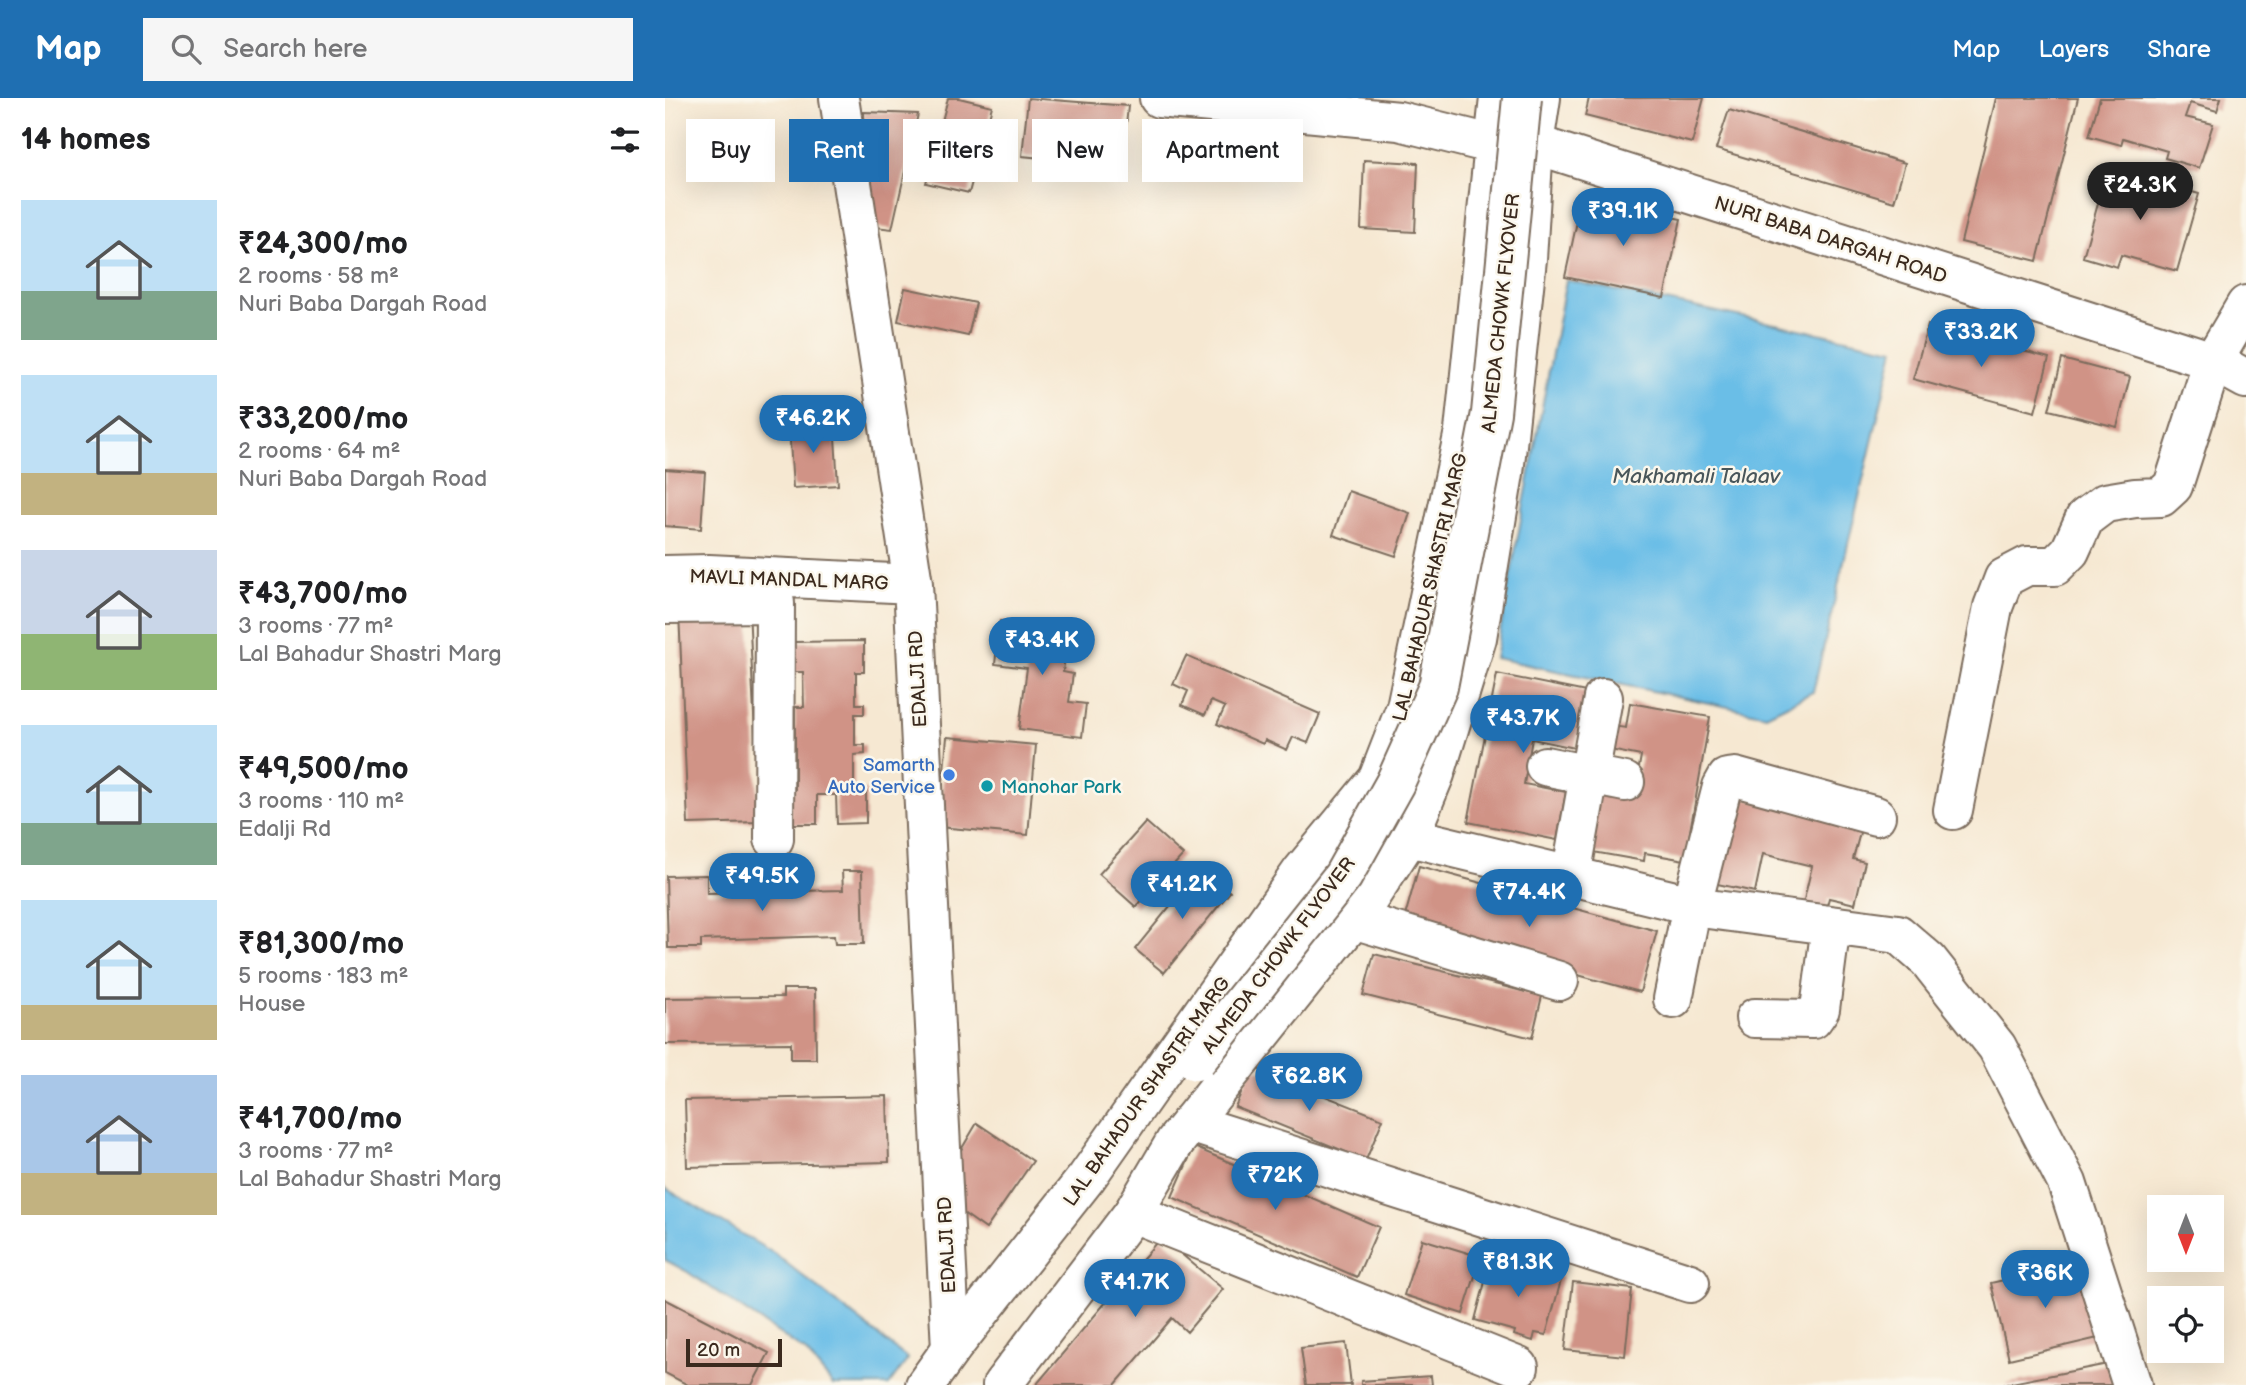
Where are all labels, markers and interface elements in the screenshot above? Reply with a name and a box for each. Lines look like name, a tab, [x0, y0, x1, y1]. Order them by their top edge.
search box	[143, 18, 633, 81]
text: Map	[35, 29, 101, 69]
icon: search	[167, 30, 205, 68]
text: Search here	[223, 34, 367, 65]
text: Map	[1952, 35, 2000, 64]
text: Layers	[2038, 35, 2109, 64]
text: Share	[2147, 35, 2211, 64]
chip: Buy	[686, 119, 775, 182]
chip: Rent	[789, 119, 889, 182]
chip: Filters	[903, 119, 1018, 182]
chip: New	[1032, 119, 1128, 182]
chip: Apartment	[1142, 119, 1303, 182]
icon: filters	[606, 121, 644, 159]
text: 14 homes	[21, 122, 150, 158]
pin: ₹24.3K	[2083, 162, 2197, 222]
text: ₹24.3K	[2103, 171, 2177, 199]
pin: ₹39.1K	[1566, 188, 1680, 248]
street label: NURI BABA DARGAH ROAD	[1711, 192, 1950, 289]
street label: ALMEDA CHOWK FLYOVER	[1478, 193, 1525, 434]
text: ₹39.1K	[1588, 197, 1658, 225]
text: ₹24,300/mo	[238, 226, 408, 262]
icon: home	[77, 228, 161, 312]
text: 2 rooms · 58 m²	[238, 262, 399, 290]
text: Nuri Baba Dargah Road	[238, 290, 487, 318]
pin: ₹33.2K	[1924, 310, 2038, 369]
text: ₹33.2K	[1944, 318, 2018, 346]
pin: ₹46.2K	[756, 396, 870, 455]
text: ₹33,200/mo	[238, 401, 408, 437]
icon: home	[77, 403, 161, 487]
text: ₹46.2K	[775, 404, 851, 432]
text: 2 rooms · 64 m²	[238, 437, 400, 465]
street label: LAL BAHADUR SHASTRI MARG	[1388, 451, 1473, 724]
water label: Makhamali Talaav	[1612, 464, 1782, 489]
text: Nuri Baba Dargah Road	[238, 465, 487, 493]
street label: MAVLI MANDAL MARG	[689, 566, 889, 595]
text: ₹43,700/mo	[238, 576, 408, 612]
icon: home	[77, 578, 161, 662]
text: 3 rooms · 77 m²	[238, 612, 394, 640]
pin: ₹43.4K	[985, 618, 1099, 677]
text: ₹43.4K	[1005, 626, 1079, 654]
street label: EDALJI RD	[904, 630, 933, 728]
text: Lal Bahadur Shastri Marg	[238, 640, 501, 668]
pin: ₹43.7K	[1466, 696, 1580, 755]
text: ₹43.7K	[1486, 704, 1560, 732]
text: ₹49,500/mo	[238, 751, 409, 787]
icon: home	[77, 753, 161, 837]
place label: Samarth Auto Service	[828, 754, 935, 799]
marker: Samarth Auto Service	[941, 767, 957, 783]
place label: Manohar Park	[1001, 776, 1122, 799]
marker: Manohar Park	[979, 778, 995, 794]
text: 3 rooms · 110 m²	[238, 787, 404, 815]
text: Edalji Rd	[238, 815, 331, 843]
street label: ALMEDA CHOWK FLYOVER	[1198, 853, 1361, 1059]
pin: ₹49.5K	[705, 854, 819, 913]
text: ₹49.5K	[725, 862, 799, 890]
pin: ₹41.2K	[1125, 862, 1239, 921]
text: ₹41.2K	[1147, 870, 1217, 898]
pin: ₹74.4K	[1472, 870, 1586, 929]
text: ₹74.4K	[1492, 878, 1566, 906]
text: ₹81,300/mo	[238, 926, 404, 962]
icon: home	[77, 928, 161, 1012]
text: 5 rooms · 183 m²	[238, 962, 408, 990]
street label: LAL BAHADUR SHASTRI MARG	[1059, 973, 1235, 1211]
text: House	[238, 990, 305, 1018]
pin: ₹62.8K	[1252, 1054, 1366, 1113]
text: ₹62.8K	[1271, 1062, 1347, 1090]
text: ₹41,700/mo	[238, 1101, 402, 1137]
icon: home	[77, 1103, 161, 1187]
text: 3 rooms · 77 m²	[238, 1137, 394, 1165]
pin: ₹72K	[1234, 1152, 1316, 1212]
text: ₹72K	[1247, 1161, 1303, 1189]
text: Lal Bahadur Shastri Marg	[238, 1165, 501, 1193]
north arrow	[2147, 1195, 2224, 1272]
map controls	[2147, 1195, 2224, 1363]
street label: EDALJI RD	[933, 1196, 962, 1294]
pin: ₹81.3K	[1461, 1240, 1575, 1299]
text: ₹81.3K	[1483, 1248, 1553, 1276]
pin: ₹36K	[2004, 1250, 2086, 1310]
text: ₹36K	[2017, 1259, 2073, 1287]
pin: ₹41.7K	[1078, 1260, 1192, 1319]
text: ₹41.7K	[1100, 1268, 1170, 1296]
button: locate	[2147, 1286, 2224, 1363]
scale bar	[686, 1336, 782, 1368]
text: 20 m	[697, 1339, 740, 1362]

